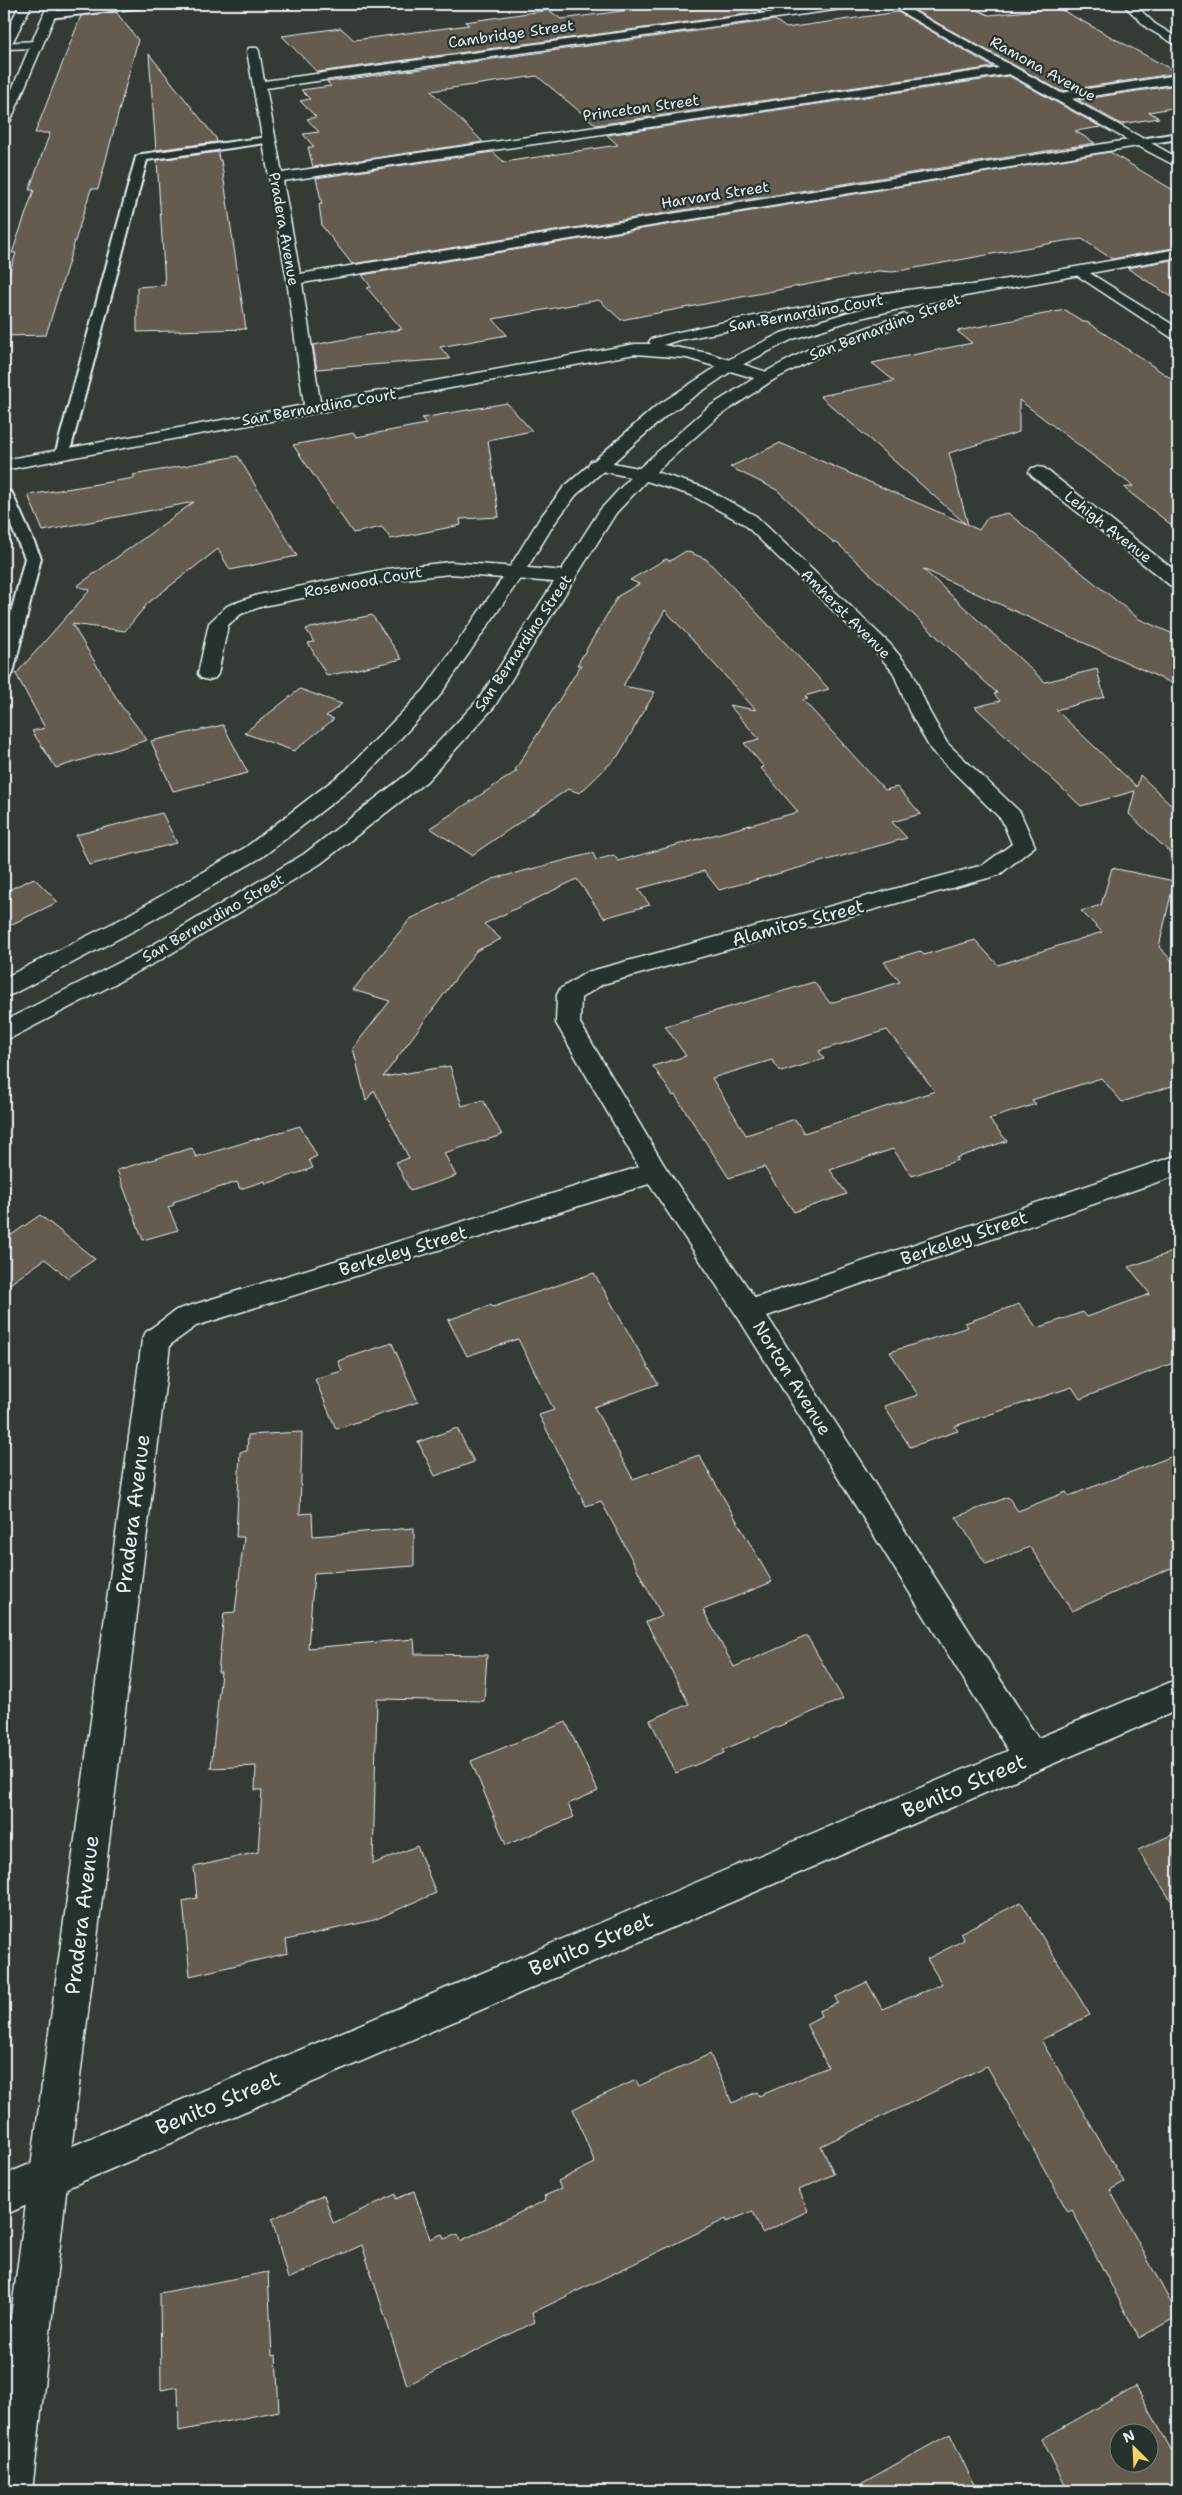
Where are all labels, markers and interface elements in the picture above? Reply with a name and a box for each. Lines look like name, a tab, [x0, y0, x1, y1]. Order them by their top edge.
street label: Cambridge Street	[447, 15, 575, 53]
street label: Ramona Avenue	[987, 32, 1099, 106]
street label: Princeton Street	[582, 90, 700, 126]
street label: Pradera Avenue	[264, 171, 304, 287]
street label: Harvard Street	[660, 177, 770, 213]
street label: San Bernardino Street	[806, 289, 964, 365]
street label: San Bernardino Court	[727, 290, 885, 336]
street label: San Bernardino Court	[240, 384, 398, 430]
street label: Lehigh Avenue	[1060, 486, 1156, 568]
street label: Rosewood Court	[302, 562, 424, 602]
street label: Amherst Avenue	[797, 565, 895, 663]
street label: San Bernardino Street	[470, 571, 576, 715]
street label: San Bernardino Street	[138, 869, 288, 967]
street label: Alamitos Street	[729, 894, 867, 952]
street label: Berkeley Street	[897, 1205, 1031, 1271]
street label: Berkeley Street	[336, 1220, 470, 1282]
street label: Norton Avenue	[747, 1316, 837, 1440]
street label: Pradera Avenue	[109, 1433, 157, 1595]
street label: Benito Street	[898, 1747, 1030, 1825]
street label: Pradera Avenue	[58, 1834, 106, 1996]
street label: Benito Street	[525, 1905, 657, 1983]
street label: Benito Street	[152, 2064, 284, 2142]
north arrow	[1110, 2422, 1160, 2472]
text: N	[1120, 2426, 1137, 2447]

